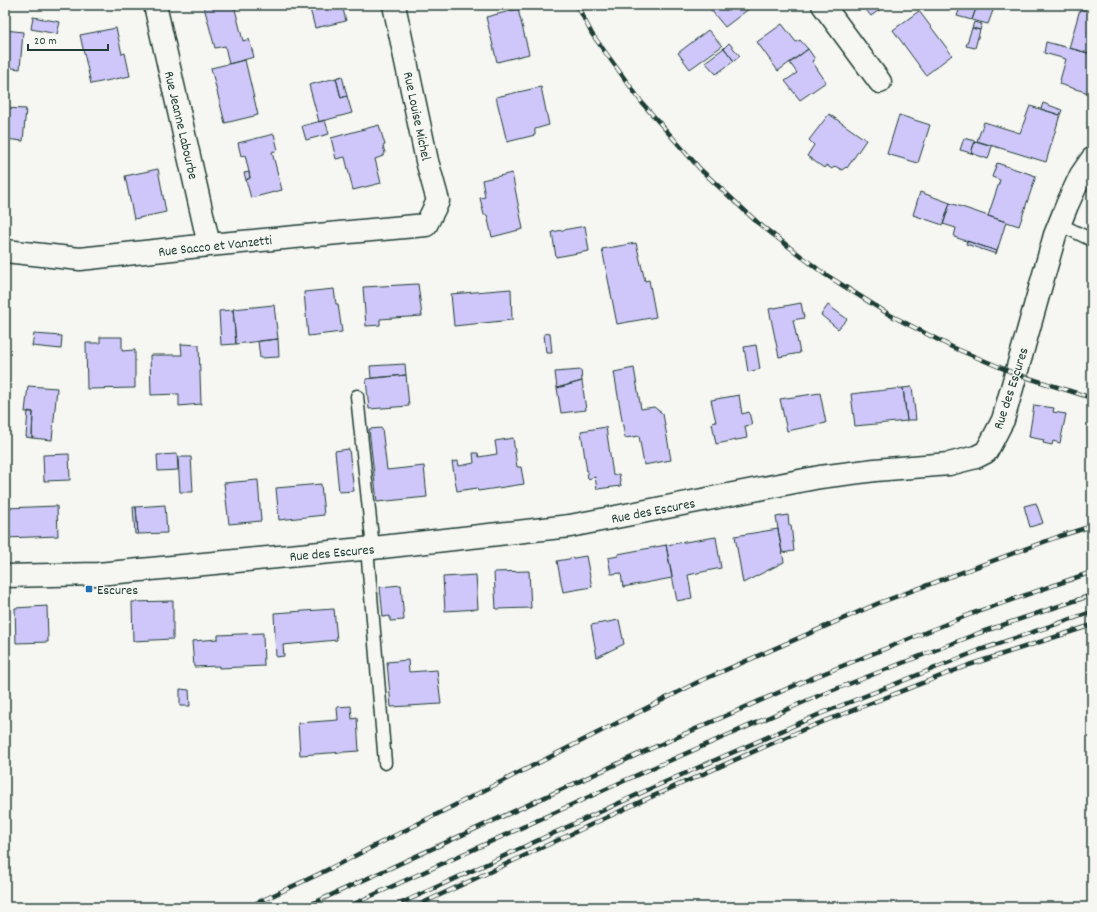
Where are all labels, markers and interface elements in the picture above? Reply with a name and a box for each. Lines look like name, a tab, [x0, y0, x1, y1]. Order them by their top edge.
scale bar	[28, 26, 108, 52]
text: 20 m	[34, 33, 57, 50]
street label: Rue Jeanne Labourbe	[158, 69, 202, 181]
street label: Rue Louise Michel	[397, 70, 435, 163]
street label: Rue Sacco et Vanzetti	[157, 231, 274, 263]
street label: Rue des Escures	[989, 345, 1035, 432]
street label: Rue des Escures	[610, 494, 697, 530]
street label: Rue des Escures	[289, 540, 376, 568]
place label: Escures	[97, 581, 138, 601]
marker: Escures	[84, 584, 94, 594]

